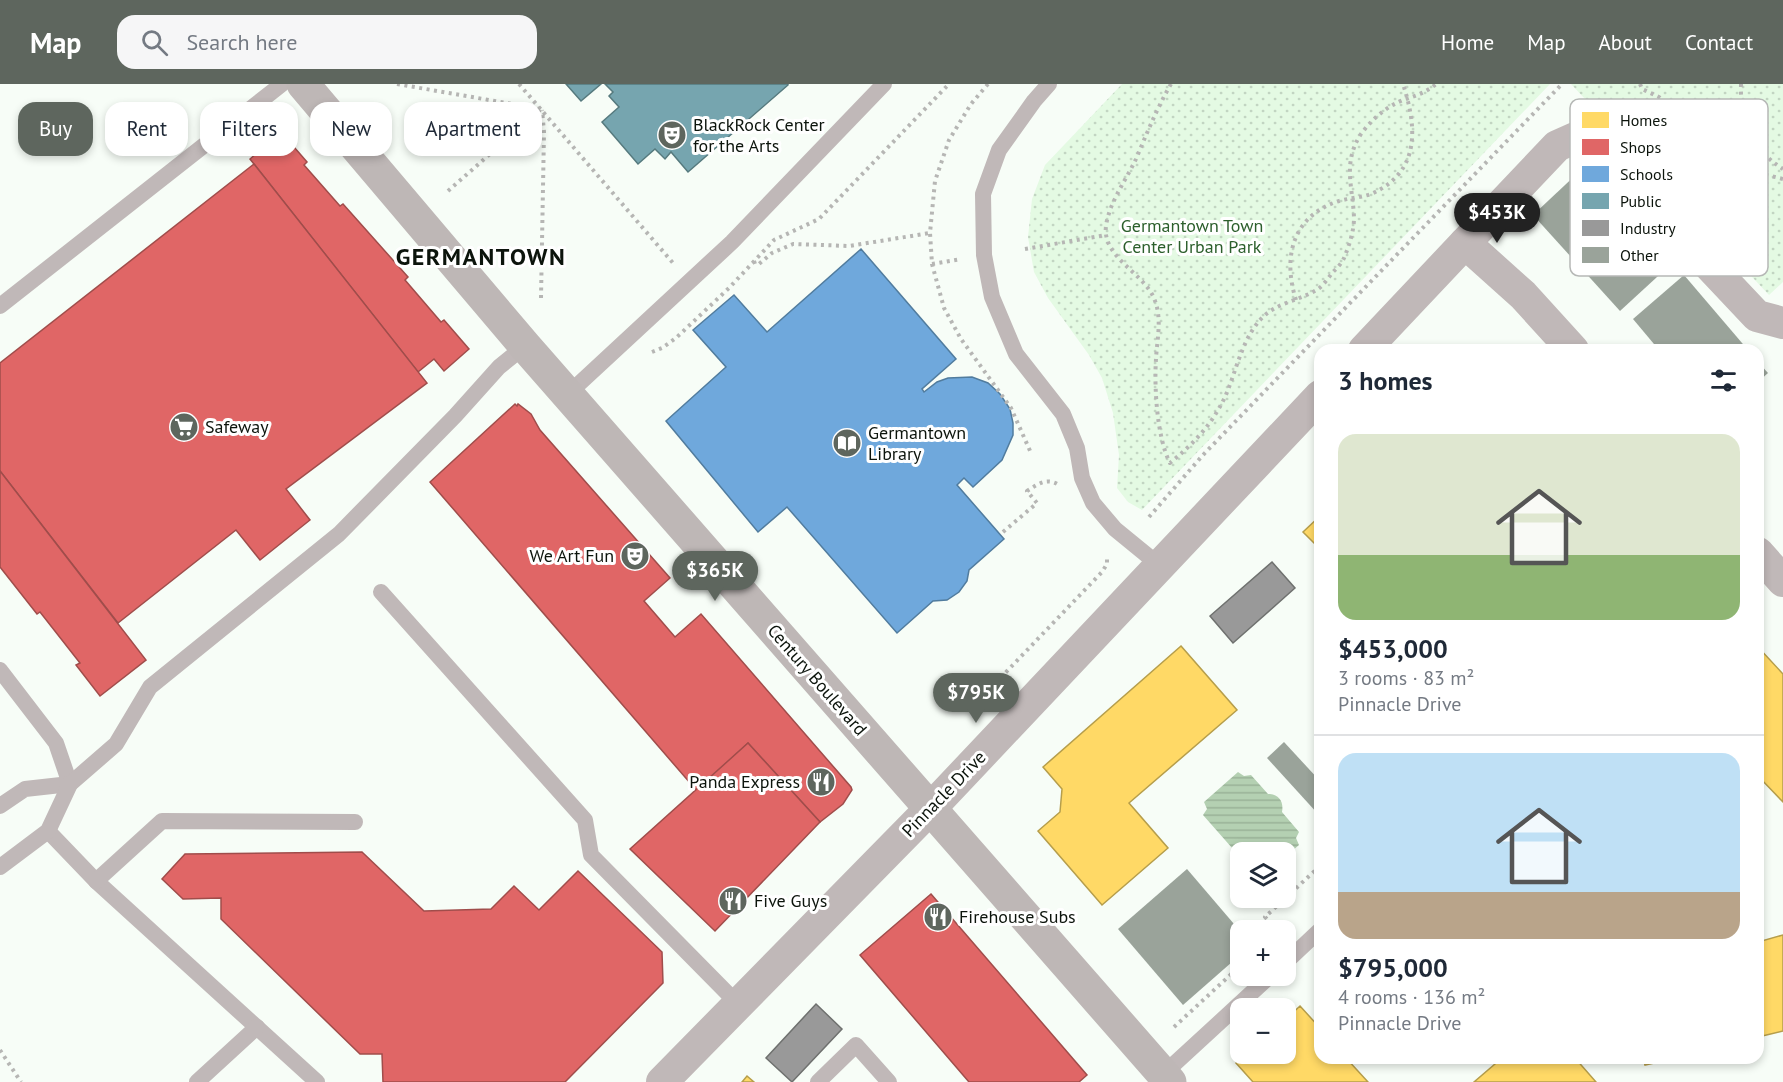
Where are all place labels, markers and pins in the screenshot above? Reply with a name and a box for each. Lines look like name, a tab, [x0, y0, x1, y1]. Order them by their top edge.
place label: BlackRock Center for the Arts	[693, 113, 825, 157]
theatre icon: BlackRock Center for the Arts	[656, 119, 688, 151]
pin: $453K	[1455, 193, 1539, 244]
supermarket icon: Safeway	[168, 411, 200, 443]
place label: Safeway	[205, 415, 269, 438]
place label: Germantown Library	[868, 421, 966, 465]
library icon: Germantown Library	[831, 427, 863, 459]
theatre icon: We Art Fun	[619, 540, 651, 572]
place label: We Art Fun	[530, 544, 614, 567]
pin: $365K	[673, 551, 757, 602]
pin: $795K	[934, 673, 1018, 724]
restaurant icon: Panda Express	[805, 766, 837, 798]
place label: Panda Express	[689, 770, 800, 793]
restaurant icon: Five Guys	[717, 885, 749, 917]
place label: Five Guys	[754, 889, 827, 912]
restaurant icon: Firehouse Subs	[922, 901, 954, 933]
place label: Firehouse Subs	[959, 905, 1076, 928]

